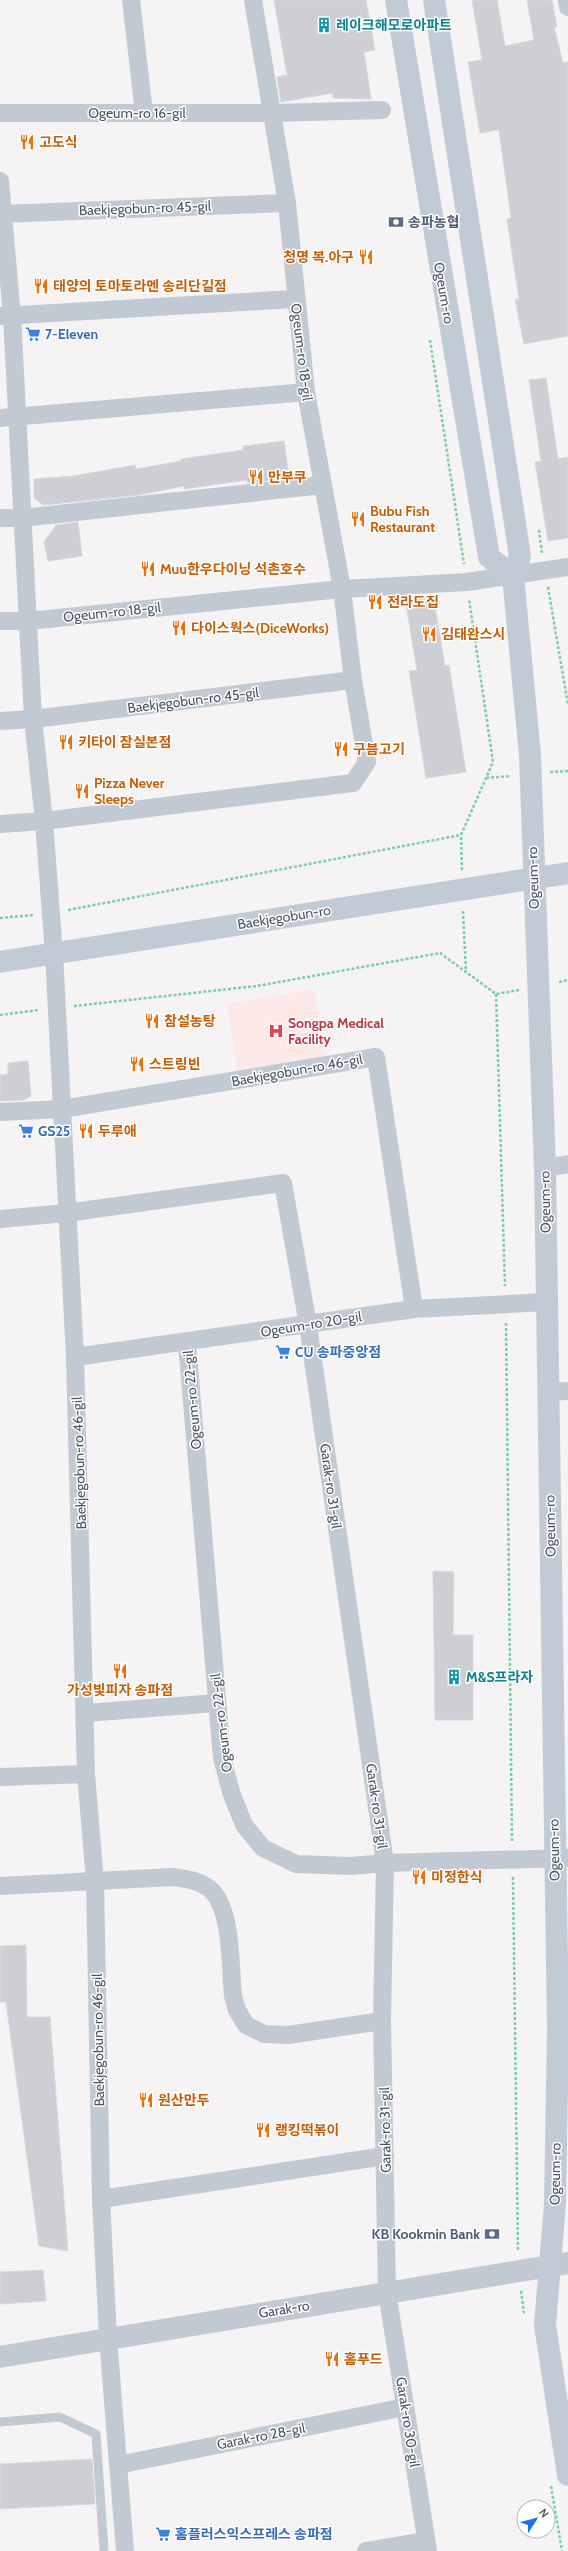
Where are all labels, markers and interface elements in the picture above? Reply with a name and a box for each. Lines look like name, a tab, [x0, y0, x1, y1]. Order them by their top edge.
building icon: 레이크해모로아파트	[315, 16, 333, 34]
place label: 레이크해모로아파트	[336, 16, 452, 34]
street label: Ogeum-ro 16-gil	[88, 104, 186, 122]
restaurant icon: 고도식	[18, 133, 36, 151]
place label: 고도식	[39, 133, 78, 151]
street label: Baekjegobun-ro 45-gil	[79, 197, 212, 219]
bank icon: 송파농협	[387, 213, 405, 231]
place label: 송파농협	[408, 213, 460, 231]
place label: 청명 복.아구	[283, 248, 354, 266]
restaurant icon: 청명 복.아구	[357, 248, 375, 266]
street label: Ogeum-ro	[430, 261, 458, 326]
restaurant icon: 태양의 토마토라멘 송리단길점	[32, 277, 50, 295]
place label: 태양의 토마토라멘 송리단길점	[53, 277, 227, 295]
street label: Ogeum-ro 18-gil	[287, 302, 317, 402]
supermarket icon: 7-Eleven	[24, 325, 42, 343]
place label: 7-Eleven	[45, 325, 98, 343]
restaurant icon: 만부쿠	[247, 468, 265, 486]
place label: 만부쿠	[268, 468, 307, 486]
place label: Bubu Fish Restaurant	[370, 502, 435, 536]
restaurant icon: Bubu Fish Restaurant	[349, 510, 367, 528]
restaurant icon: Muu한우다이닝 석촌호수	[139, 560, 157, 578]
place label: Muu한우다이닝 석촌호수	[160, 560, 306, 578]
restaurant icon: 전라도집	[366, 593, 384, 611]
place label: 전라도집	[387, 593, 439, 611]
street label: Ogeum-ro 18-gil	[62, 598, 162, 626]
restaurant icon: 다이스웍스(DiceWorks)	[170, 619, 188, 637]
place label: 다이스웍스(DiceWorks)	[191, 619, 329, 637]
restaurant icon: 김태완스시	[420, 625, 438, 643]
place label: 김태완스시	[441, 625, 505, 643]
street label: Baekjegobun-ro 45-gil	[126, 683, 260, 717]
restaurant icon: 키타이 잠실본점	[57, 733, 75, 751]
place label: 키타이 잠실본점	[78, 733, 171, 751]
restaurant icon: 구븜고기	[332, 740, 350, 758]
place label: 구븜고기	[353, 740, 405, 758]
place label: Pizza Never Sleeps	[94, 774, 165, 808]
restaurant icon: Pizza Never Sleeps	[73, 782, 91, 800]
street label: Ogeum-ro	[523, 846, 543, 909]
street label: Baekjegobun-ro	[236, 901, 332, 933]
restaurant icon: 참설농탕	[143, 1012, 161, 1030]
place label: 참설농탕	[164, 1012, 216, 1030]
place label: Songpa Medical Facility	[288, 1014, 384, 1048]
hospital icon: Songpa Medical Facility	[267, 1022, 285, 1040]
street label: Baekjegobun-ro 46-gil	[230, 1049, 365, 1090]
restaurant icon: 스트링빈	[128, 1055, 146, 1073]
place label: 스트링빈	[149, 1055, 201, 1073]
supermarket icon: GS25	[17, 1122, 35, 1140]
place label: GS25	[38, 1122, 70, 1140]
restaurant icon: 두루애	[77, 1122, 95, 1140]
place label: 두루애	[98, 1122, 137, 1140]
street label: Ogeum-ro	[535, 1170, 555, 1233]
street label: Ogeum-ro 20-gil	[259, 1307, 363, 1341]
supermarket icon: CU 송파중앙점	[274, 1343, 292, 1361]
place label: CU 송파중앙점	[295, 1343, 381, 1361]
street label: Ogeum-ro 22-gil	[179, 1349, 205, 1450]
street label: Baekjegobun-ro 46-gil	[68, 1396, 90, 1530]
street label: Garak-ro 31-gil	[316, 1442, 346, 1530]
street label: Ogeum-ro	[540, 1494, 560, 1557]
restaurant icon: 가성빛피자 송파점	[111, 1662, 129, 1680]
building icon: M&S프라자	[445, 1668, 463, 1686]
place label: M&S프라자	[466, 1668, 533, 1686]
street label: Ogeum-ro 22-gil	[206, 1672, 236, 1773]
place label: 가성빛피자 송파점	[67, 1681, 173, 1699]
street label: Garak-ro 31-gil	[362, 1762, 392, 1850]
street label: Ogeum-ro	[544, 1818, 564, 1881]
restaurant icon: 미정한식	[410, 1868, 428, 1886]
place label: 미정한식	[431, 1868, 483, 1886]
street label: Baekjegobun-ro 46-gil	[88, 1973, 108, 2107]
street label: Garak-ro 31-gil	[375, 2086, 395, 2173]
restaurant icon: 원산만두	[137, 2091, 155, 2109]
place label: 원산만두	[158, 2091, 210, 2109]
restaurant icon: 랭킹떡볶이	[254, 2121, 272, 2139]
place label: 랭킹떡볶이	[275, 2121, 339, 2139]
street label: Ogeum-ro	[545, 2142, 565, 2205]
place label: KB Kookmin Bank	[372, 2225, 480, 2243]
bank icon: KB Kookmin Bank	[483, 2225, 501, 2243]
street label: Garak-ro	[257, 2296, 311, 2322]
restaurant icon: 홈푸드	[323, 2350, 341, 2368]
place label: 홈푸드	[344, 2350, 383, 2368]
street label: Garak-ro 30-gil	[392, 2376, 424, 2469]
street label: Garak-ro 28-gil	[215, 2418, 307, 2453]
north arrow	[516, 2499, 556, 2539]
text: N	[536, 2506, 552, 2520]
supermarket icon: 홈플러스익스프레스 송파점	[154, 2525, 172, 2543]
place label: 홈플러스익스프레스 송파점	[175, 2525, 333, 2543]

